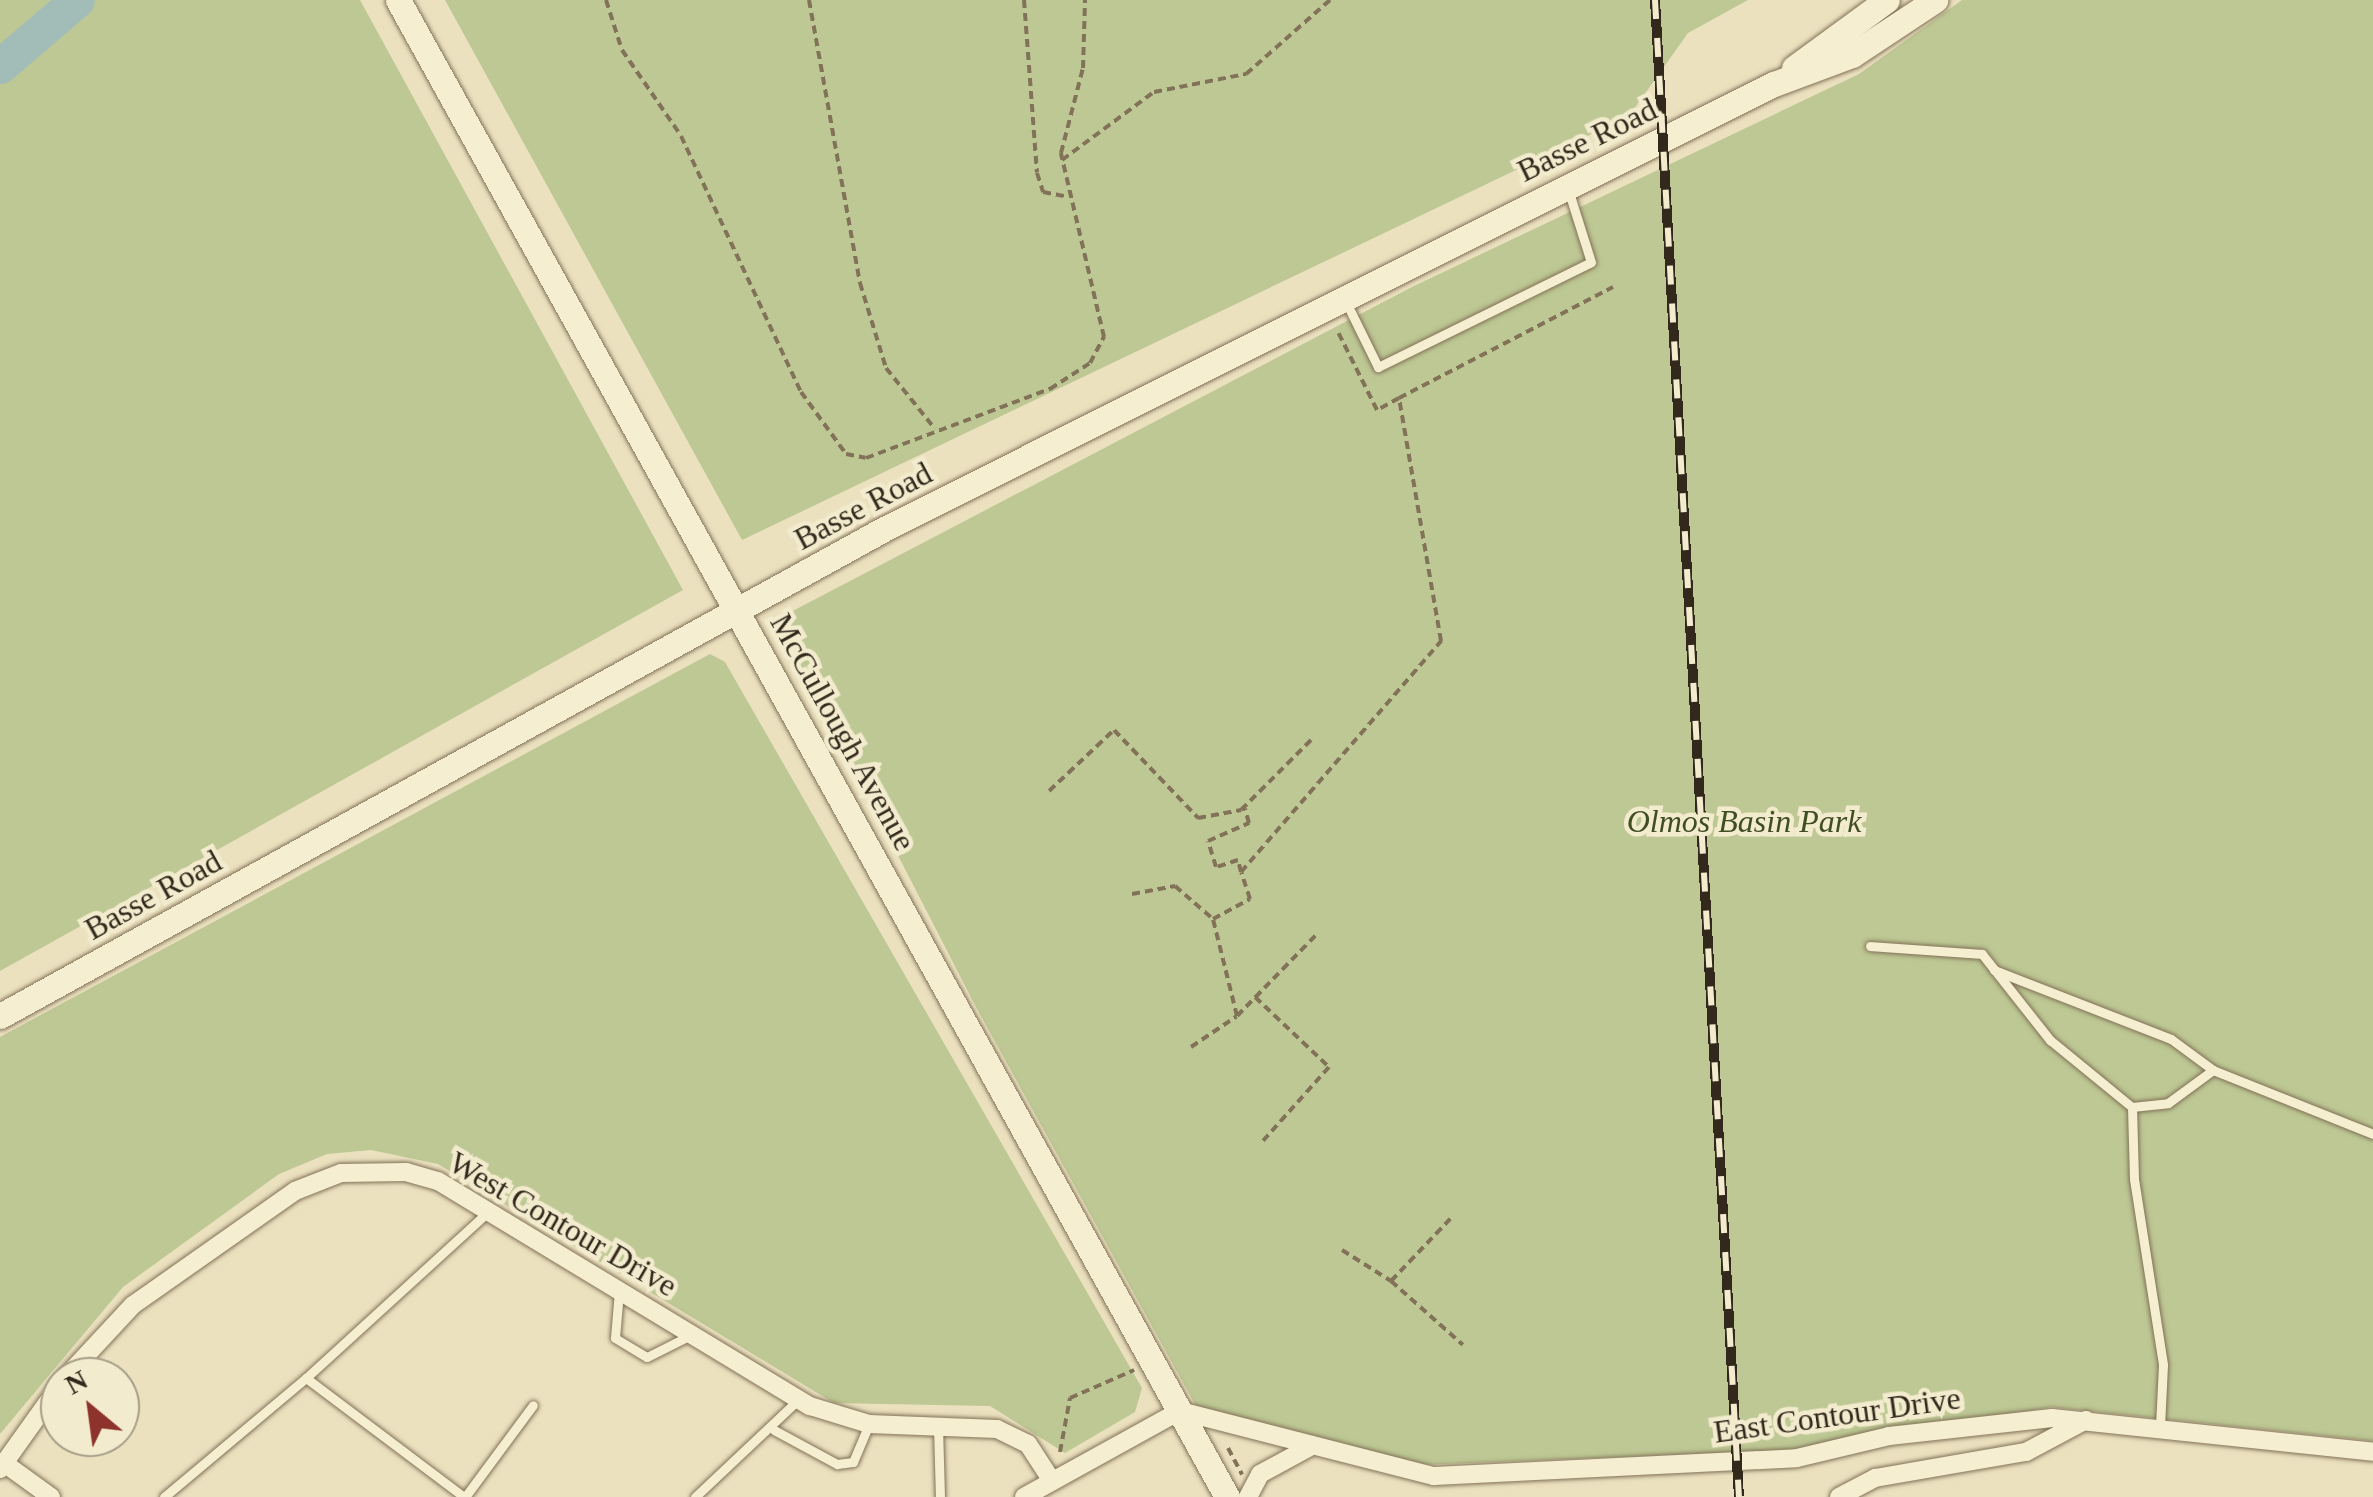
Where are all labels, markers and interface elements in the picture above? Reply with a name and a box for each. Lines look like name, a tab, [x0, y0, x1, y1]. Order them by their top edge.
street label: Basse Road	[1511, 90, 1663, 190]
street label: Basse Road	[788, 454, 938, 558]
street label: McCullough Avenue	[762, 606, 924, 858]
park label: Olmos Basin Park	[1627, 802, 1861, 840]
street label: Basse Road	[78, 842, 228, 948]
street label: West Contour Drive	[442, 1143, 684, 1305]
north arrow	[40, 1357, 140, 1457]
text: N	[60, 1364, 93, 1401]
street label: East Contour Drive	[1711, 1379, 1963, 1451]

